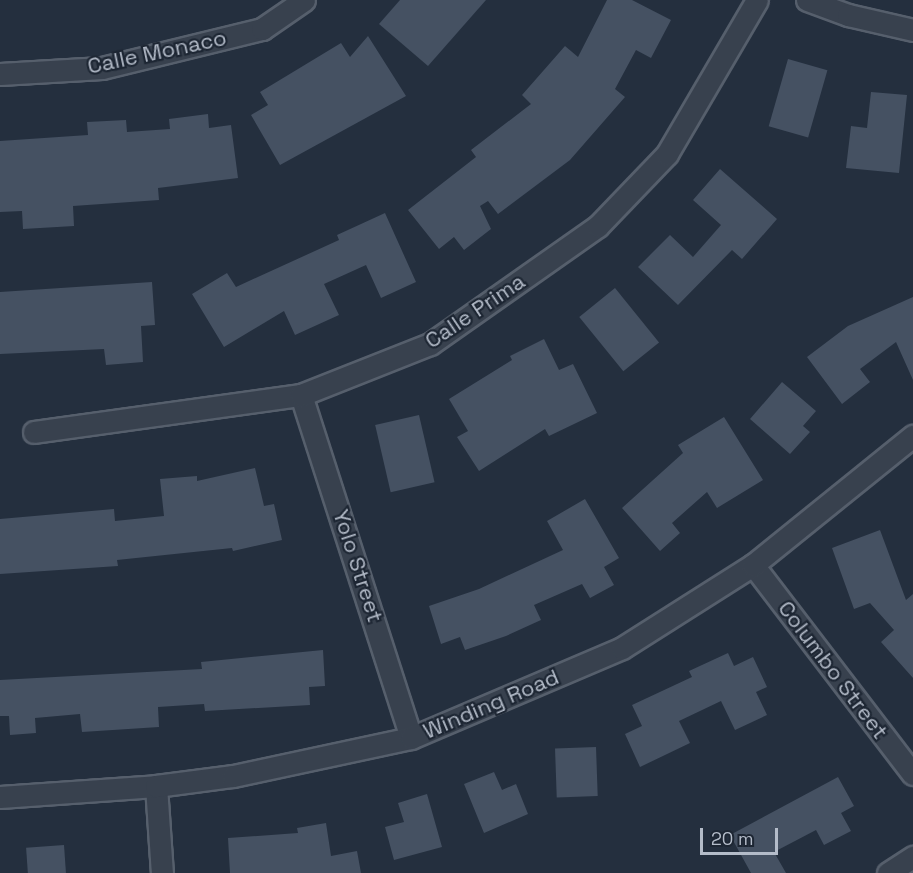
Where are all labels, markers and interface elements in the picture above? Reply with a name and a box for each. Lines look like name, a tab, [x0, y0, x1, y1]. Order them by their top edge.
street label: Calle Monaco	[85, 24, 229, 80]
street label: Calle Prima	[420, 268, 530, 354]
street label: Yolo Street	[327, 506, 389, 626]
street label: Columbo Street	[772, 596, 894, 744]
street label: Winding Road	[419, 664, 563, 744]
scale bar	[703, 816, 781, 854]
text: 20 m	[711, 827, 754, 850]

